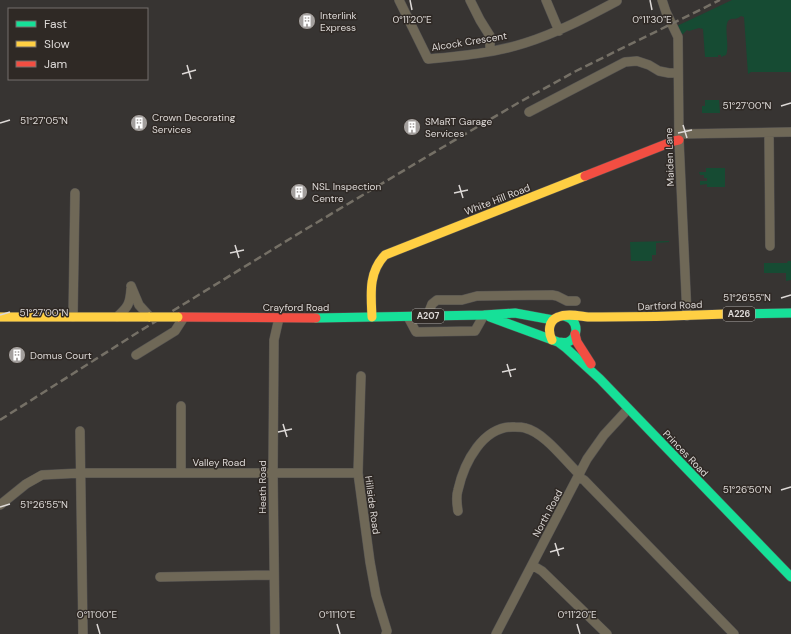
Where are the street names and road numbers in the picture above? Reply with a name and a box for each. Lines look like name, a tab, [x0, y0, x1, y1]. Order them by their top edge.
street label: Alcock Crescent	[430, 29, 508, 54]
street label: Maiden Lane	[662, 127, 677, 187]
street label: White Hill Road	[462, 181, 532, 218]
street label: Dartford Road	[637, 298, 703, 313]
street label: Crayford Road	[263, 301, 329, 314]
road number: A226	[723, 307, 755, 321]
road number: A207	[412, 309, 444, 323]
street label: Princes Road	[660, 427, 711, 479]
street label: Valley Road	[192, 456, 246, 469]
street label: Heath Road	[256, 460, 269, 514]
street label: Hillside Road	[362, 475, 383, 535]
street label: North Road	[529, 487, 565, 539]

